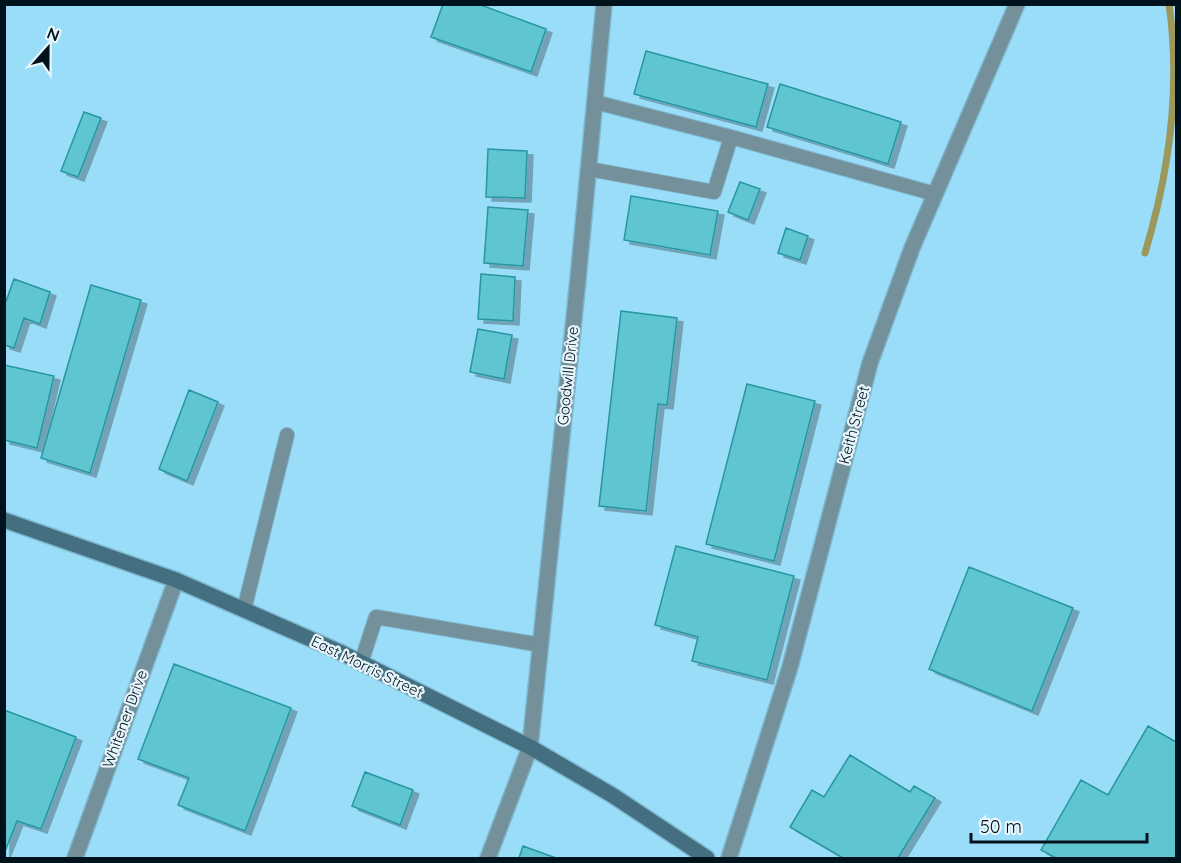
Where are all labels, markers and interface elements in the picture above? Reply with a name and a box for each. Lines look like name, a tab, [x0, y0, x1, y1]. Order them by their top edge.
north arrow	[18, 18, 78, 78]
text: N	[44, 23, 62, 45]
street label: Goodwill Drive	[553, 326, 582, 426]
street label: Keith Street	[834, 384, 873, 466]
street label: East Morris Street	[308, 631, 426, 702]
street label: Whitener Drive	[98, 667, 151, 770]
scale bar	[971, 806, 1146, 844]
text: 50 m	[980, 815, 1022, 838]

